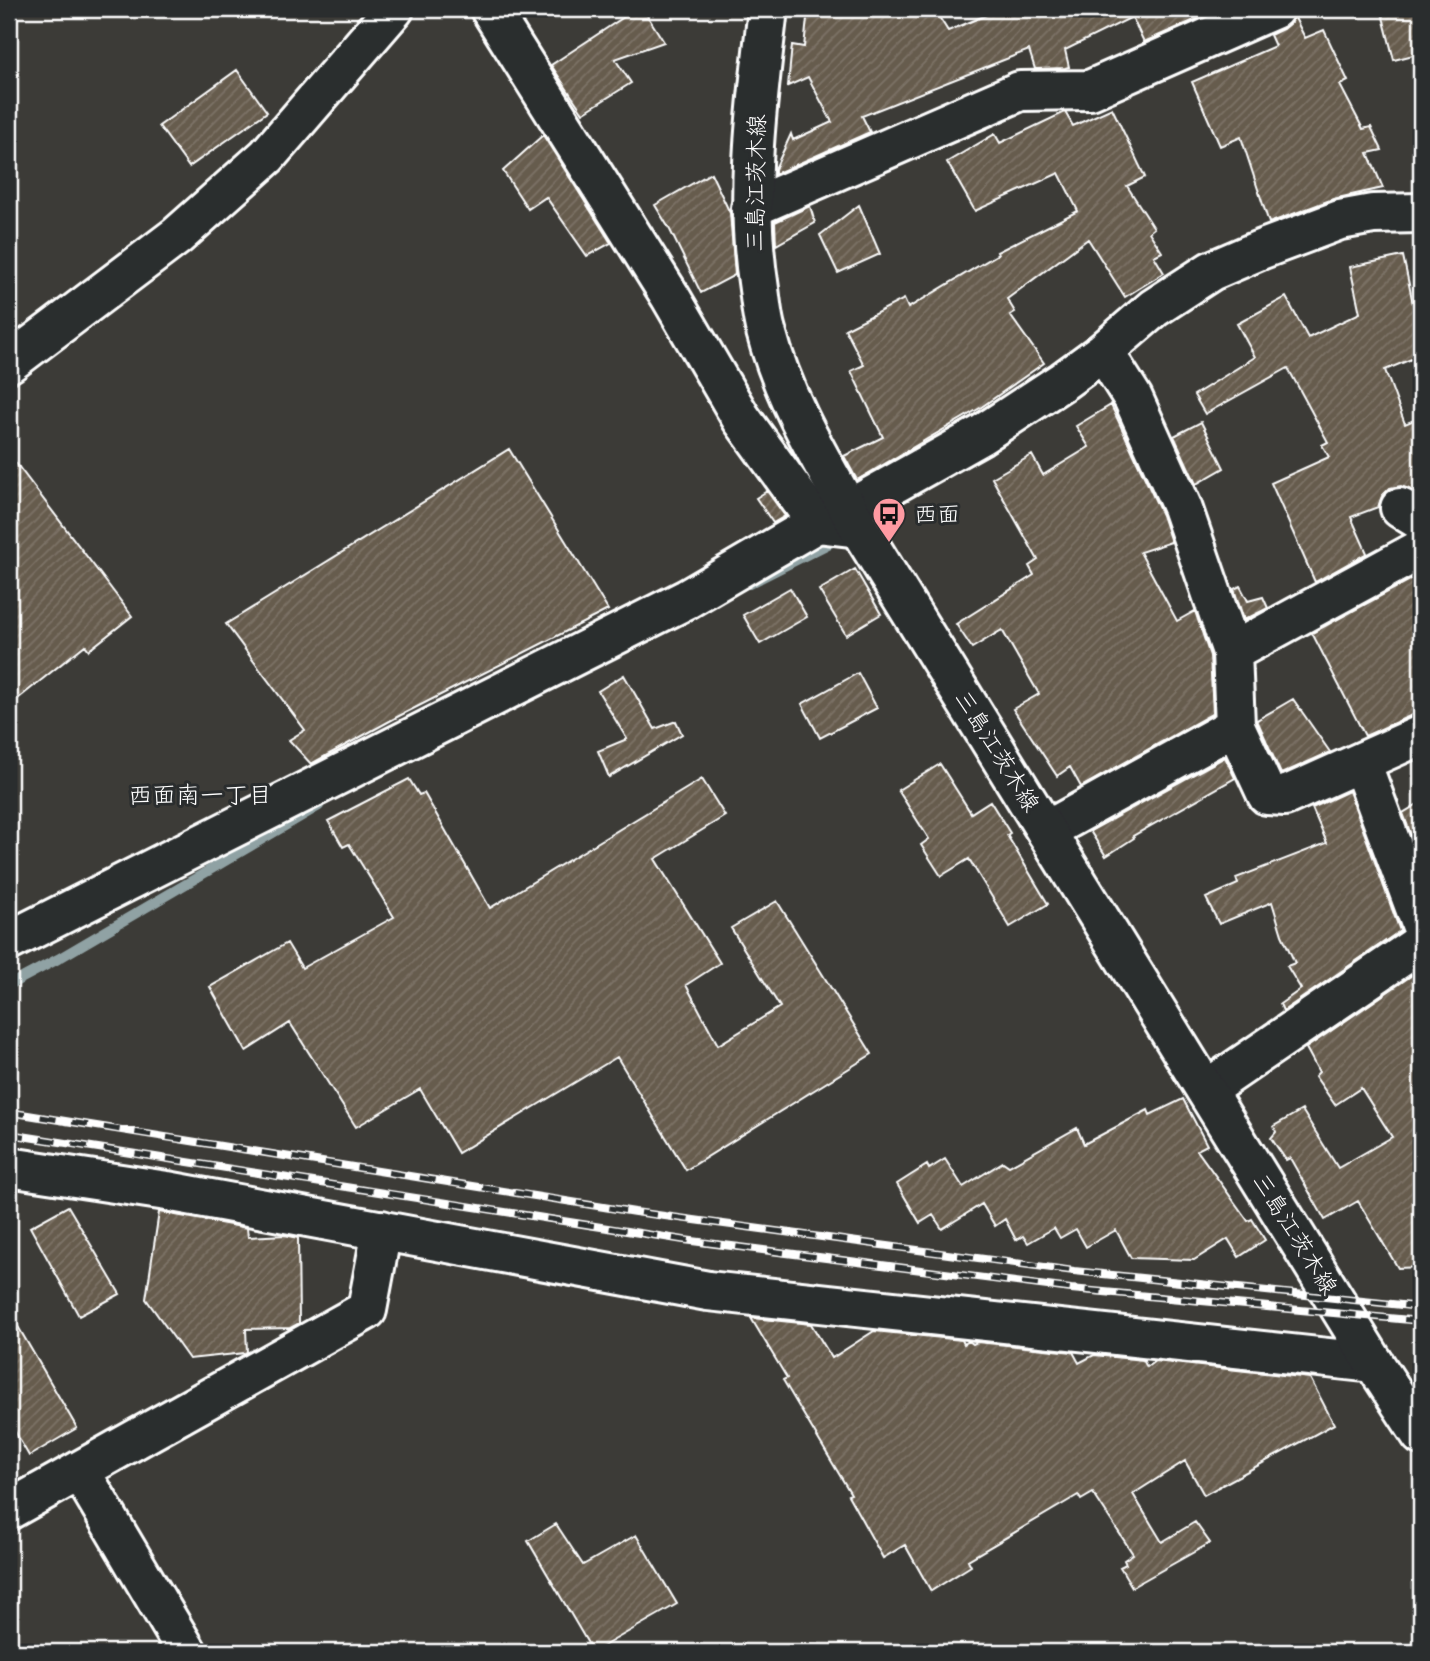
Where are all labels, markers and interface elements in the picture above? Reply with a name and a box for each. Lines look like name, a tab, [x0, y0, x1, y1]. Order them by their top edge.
street label: 三島江茨木線	[741, 114, 771, 252]
bus stop icon: 西面	[870, 495, 908, 544]
place label: 西面	[914, 501, 960, 528]
street label: 三島江茨木線	[949, 685, 1045, 817]
district label: 西面南一丁目	[128, 781, 272, 809]
street label: 三島江茨木線	[1247, 1168, 1343, 1300]

